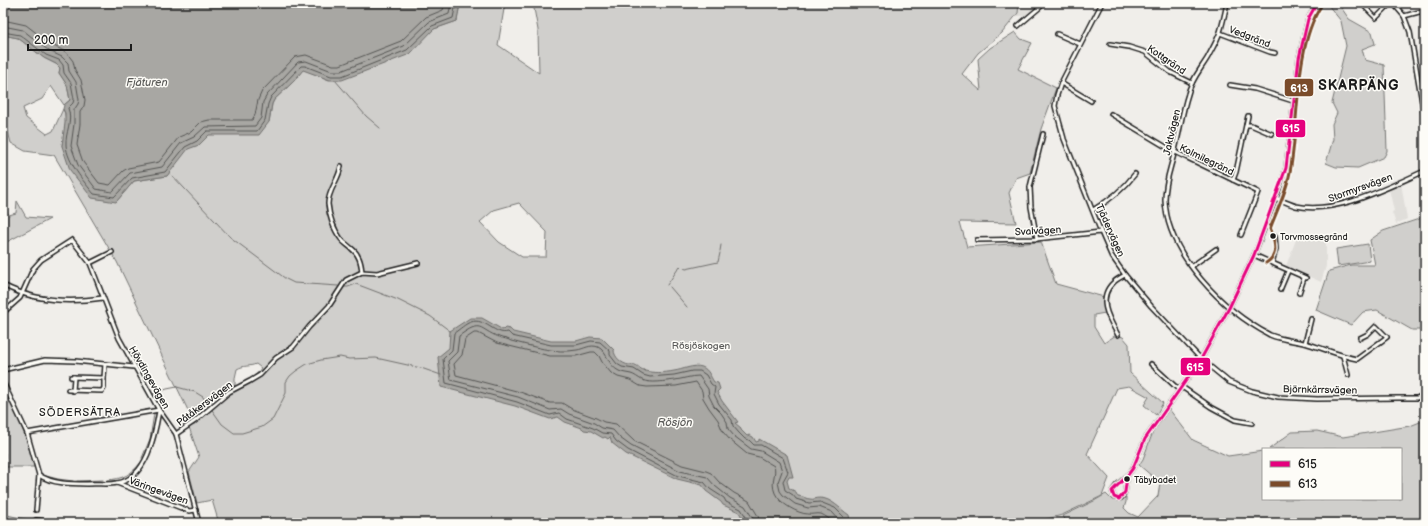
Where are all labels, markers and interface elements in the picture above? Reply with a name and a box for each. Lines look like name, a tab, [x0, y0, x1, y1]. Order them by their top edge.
street label: Vedgränd	[1227, 24, 1272, 50]
scale bar	[28, 26, 131, 52]
text: 200 m	[34, 33, 68, 48]
street label: Kottgränd	[1145, 43, 1188, 77]
water label: Fjäturen	[126, 76, 168, 89]
district label: SKARPÄNG	[1318, 76, 1400, 94]
line badge: 613	[1284, 78, 1314, 97]
text: 613	[1290, 82, 1308, 95]
street label: Jaktvägen	[1161, 108, 1183, 156]
line badge: 615	[1275, 119, 1306, 138]
text: 615	[1282, 122, 1300, 135]
street label: Kolmilegränd	[1177, 142, 1236, 178]
street label: Stormyrsvägen	[1327, 171, 1394, 205]
street label: Tjädervägen	[1093, 202, 1127, 259]
street label: Svalvägen	[1015, 224, 1062, 238]
marker: Torvmossegränd	[1268, 231, 1278, 241]
place label: Torvmossegränd	[1280, 232, 1348, 243]
park label: Rösjöskogen	[672, 340, 731, 352]
street label: Hövdingevägen	[126, 344, 172, 411]
line badge: 615	[1180, 357, 1211, 376]
text: 615	[1186, 361, 1204, 374]
street label: Påtåkersvägen	[174, 379, 235, 429]
street label: Björnkärrsvägen	[1283, 383, 1358, 397]
district label: SÖDERSÄTRA	[39, 405, 121, 419]
water label: Rösjön	[658, 416, 692, 429]
legend	[1262, 448, 1402, 500]
text: 615	[1298, 457, 1317, 472]
marker: Täbybadet	[1122, 474, 1132, 484]
street label: Väringevägen	[127, 475, 190, 507]
place label: Täbybadet	[1134, 475, 1176, 486]
text: 613	[1298, 477, 1317, 492]

